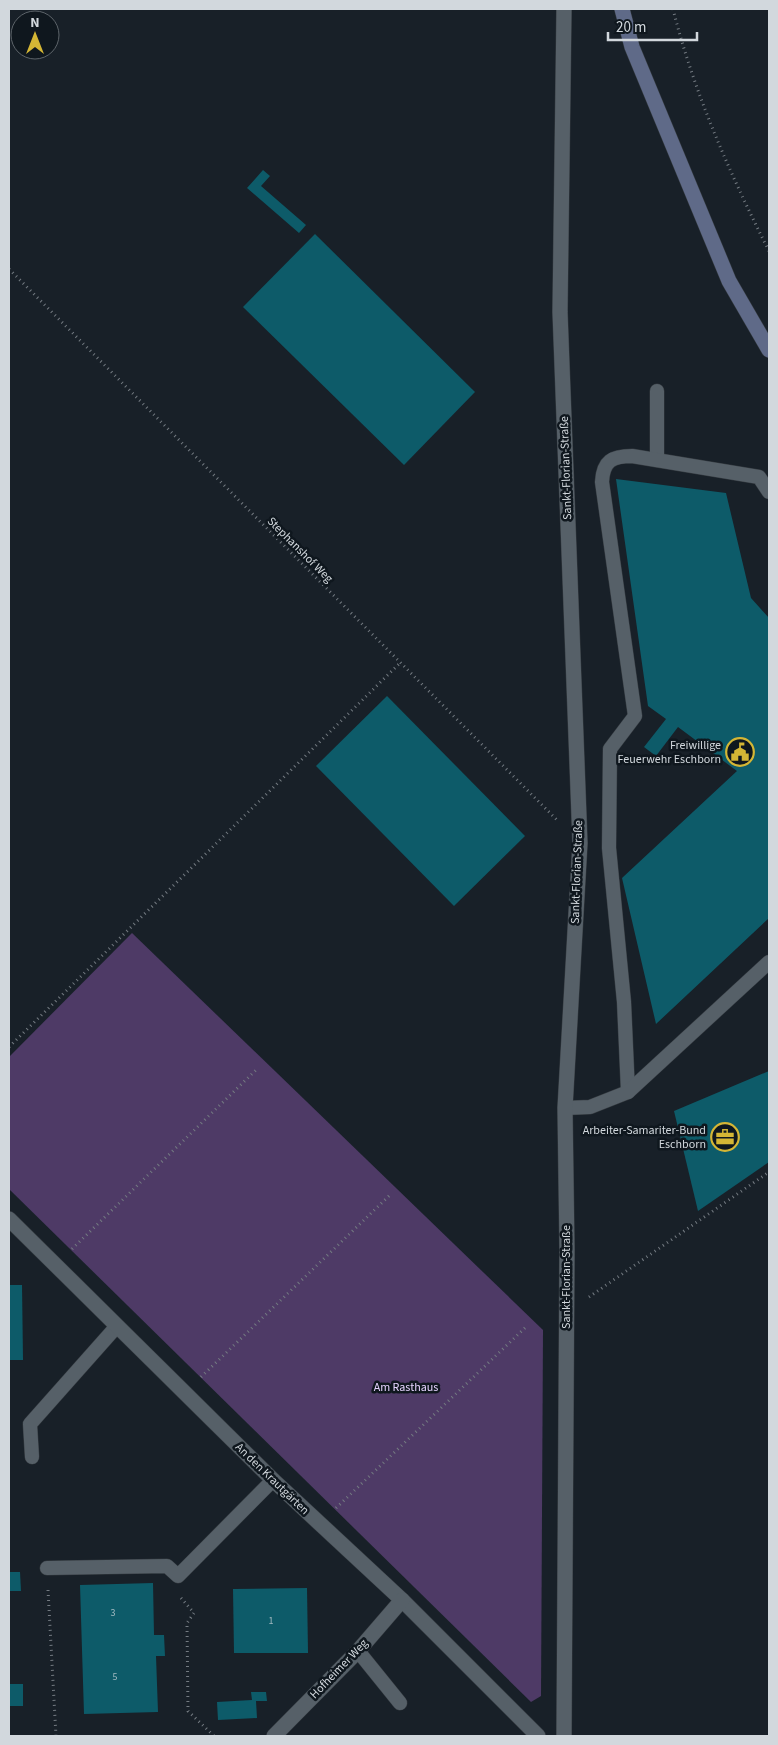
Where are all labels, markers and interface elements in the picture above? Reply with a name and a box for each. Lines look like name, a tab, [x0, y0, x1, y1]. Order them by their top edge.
north arrow	[10, 10, 60, 60]
scale bar	[608, 10, 697, 42]
text: N	[30, 13, 40, 33]
text: 20 m	[616, 17, 646, 38]
street label: Sankt-Florian-Straße	[556, 416, 576, 520]
street label: Stephanshof Weg	[263, 513, 337, 587]
place label: Freiwillige Feuerwehr Eschborn	[618, 737, 721, 768]
public building icon: Freiwillige Feuerwehr Eschborn	[725, 737, 755, 767]
street label: Sankt-Florian-Straße	[567, 820, 587, 924]
place label: Arbeiter-Samariter-Bund Eschborn	[583, 1122, 706, 1153]
office icon: Arbeiter-Samariter-Bund Eschborn	[710, 1122, 740, 1152]
street label: Sankt-Florian-Straße	[558, 1225, 575, 1329]
park label: Am Rasthaus	[374, 1379, 438, 1396]
street label: An den Krautgärten	[231, 1439, 313, 1519]
house number: 3	[111, 1606, 116, 1620]
house number: 1	[269, 1614, 274, 1628]
street label: Hofheimer Weg	[306, 1635, 372, 1703]
house number: 5	[113, 1670, 118, 1684]

